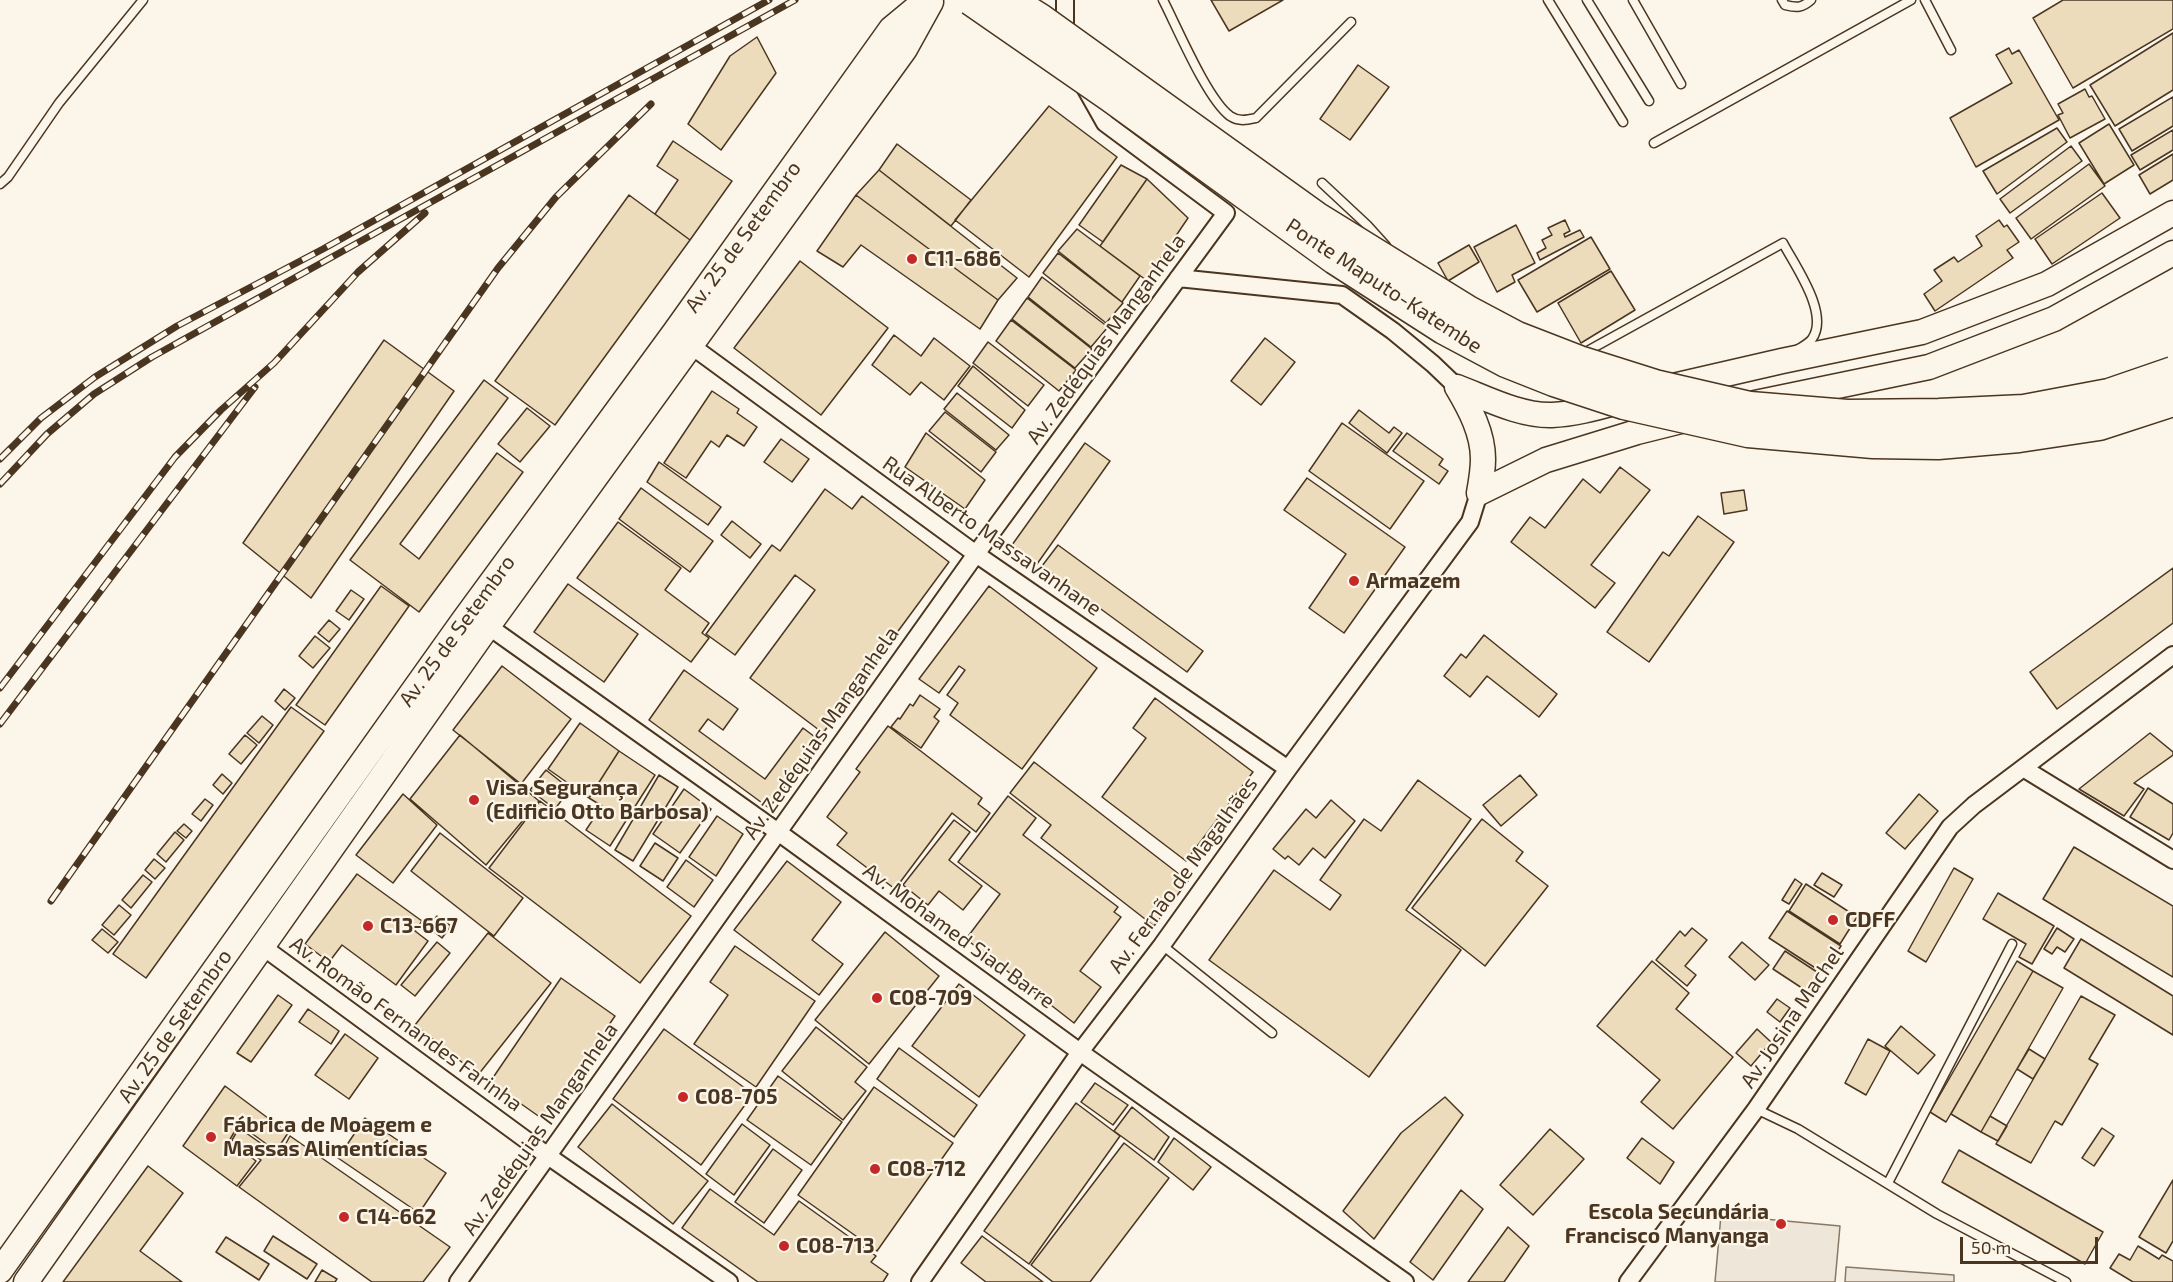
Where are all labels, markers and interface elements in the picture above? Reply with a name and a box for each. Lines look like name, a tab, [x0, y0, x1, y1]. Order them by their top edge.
street label: Av. 25 de Setembro	[680, 156, 806, 318]
street label: Ponte Maputo-Katembe	[1281, 213, 1487, 359]
street label: Av. Zedéquias Manganhela	[1021, 229, 1191, 449]
place label: C11-686	[924, 246, 1001, 272]
marker: C11-686	[905, 252, 919, 266]
street label: Rua Alberto Massavanhane	[878, 451, 1106, 621]
street label: Av. 25 de Setembro	[394, 550, 520, 712]
place label: Armazem	[1366, 568, 1460, 594]
marker: Armazem	[1347, 574, 1361, 588]
street label: Av. Zedéquias Manganhela	[738, 622, 904, 844]
street label: Av. Fernão de Magalhães	[1103, 772, 1263, 978]
place label: Visa Segurança (Edificio Otto Barbosa)	[486, 775, 709, 825]
marker: Visa Segurança (Edificio Otto Barbosa)	[467, 793, 481, 807]
street label: Av. Mohamed Siad Barre	[858, 858, 1060, 1014]
place label: CDFF	[1845, 907, 1895, 933]
place label: C13-667	[380, 913, 458, 939]
marker: CDFF	[1826, 913, 1840, 927]
marker: C13-667	[361, 919, 375, 933]
street label: Av. Romão Fernandes Farinha	[285, 931, 527, 1117]
street label: Av. Josina Machel	[1735, 941, 1849, 1093]
street label: Av. 25 de Setembro	[113, 945, 237, 1107]
place label: C08-709	[889, 985, 972, 1011]
marker: C08-709	[870, 991, 884, 1005]
street label: Av. Zedéquias Manganhela	[457, 1018, 623, 1240]
place label: C08-705	[695, 1084, 777, 1110]
marker: C08-705	[676, 1090, 690, 1104]
place label: Fábrica de Moagem e Massas Alimentícias	[223, 1112, 432, 1162]
marker: Fábrica de Moagem e Massas Alimentícias	[204, 1130, 218, 1144]
place label: C08-712	[887, 1156, 966, 1182]
marker: C08-712	[868, 1162, 882, 1176]
place label: Escola Secundária Francisco Manyanga	[1565, 1199, 1769, 1249]
place label: C14-662	[356, 1204, 436, 1230]
marker: C14-662	[337, 1210, 351, 1224]
marker: Escola Secundária Francisco Manyanga	[1774, 1217, 1788, 1231]
scale bar	[1963, 1225, 2101, 1263]
place label: C08-713	[796, 1233, 875, 1259]
text: 50 m	[1971, 1236, 2011, 1258]
marker: C08-713	[777, 1239, 791, 1253]

